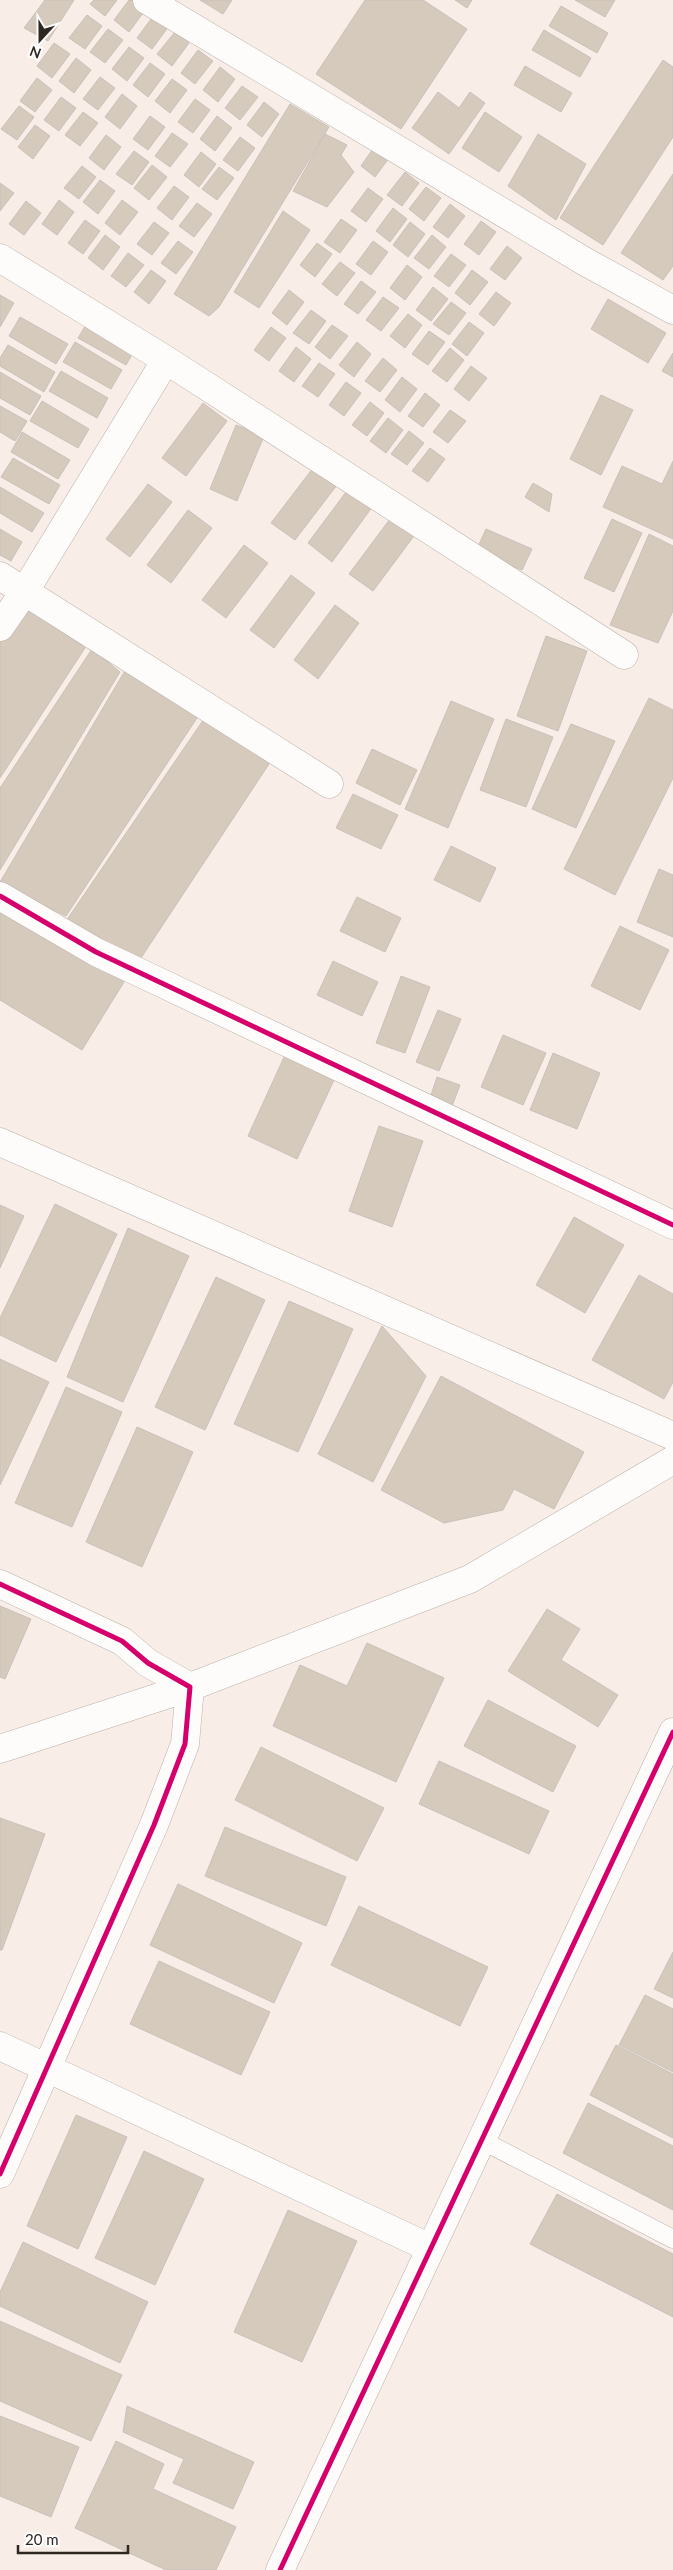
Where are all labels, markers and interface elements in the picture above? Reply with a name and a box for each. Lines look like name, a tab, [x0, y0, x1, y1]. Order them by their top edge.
north arrow	[15, 15, 65, 65]
text: N	[27, 43, 43, 62]
scale bar	[18, 2522, 128, 2554]
text: 20 m	[25, 2530, 59, 2548]

